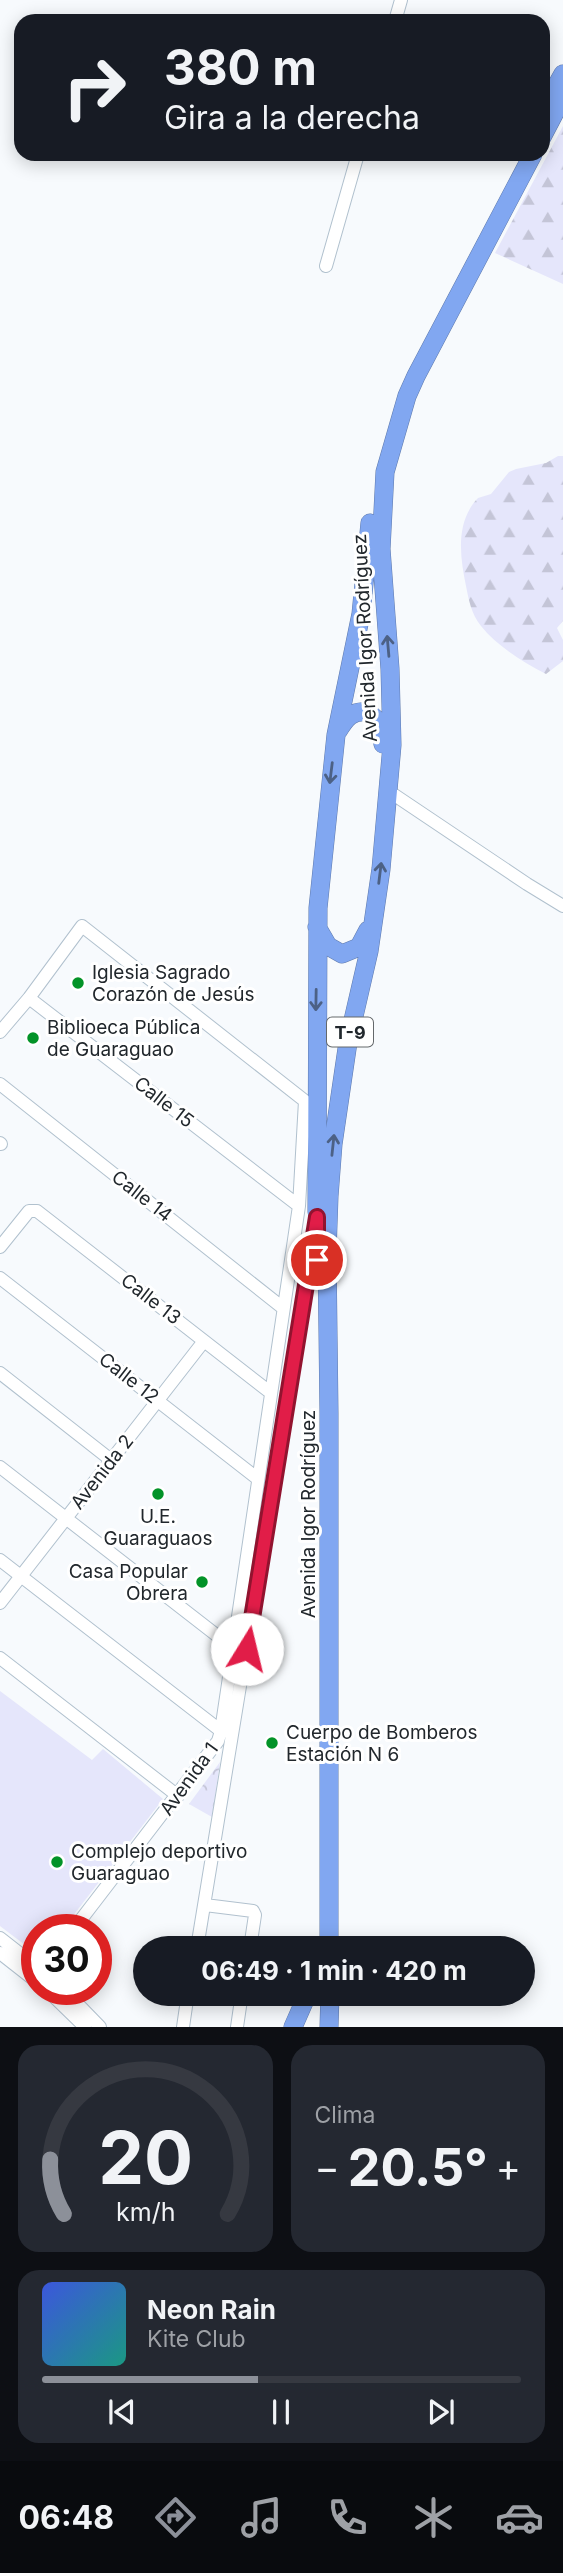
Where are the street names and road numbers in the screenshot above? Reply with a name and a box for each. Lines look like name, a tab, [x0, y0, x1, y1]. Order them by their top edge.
street label: Avenida Igor Rodríguez	[348, 533, 382, 743]
road number: T-9	[327, 1017, 373, 1046]
street label: Calle 15	[130, 1072, 198, 1132]
street label: Calle 14	[107, 1165, 177, 1227]
street label: Calle 13	[116, 1269, 186, 1329]
street label: Calle 12	[95, 1348, 163, 1408]
street label: Avenida Igor Rodríguez	[297, 1410, 320, 1618]
street label: Avenida 2	[66, 1430, 138, 1514]
street label: Avenida 1	[155, 1738, 223, 1820]

